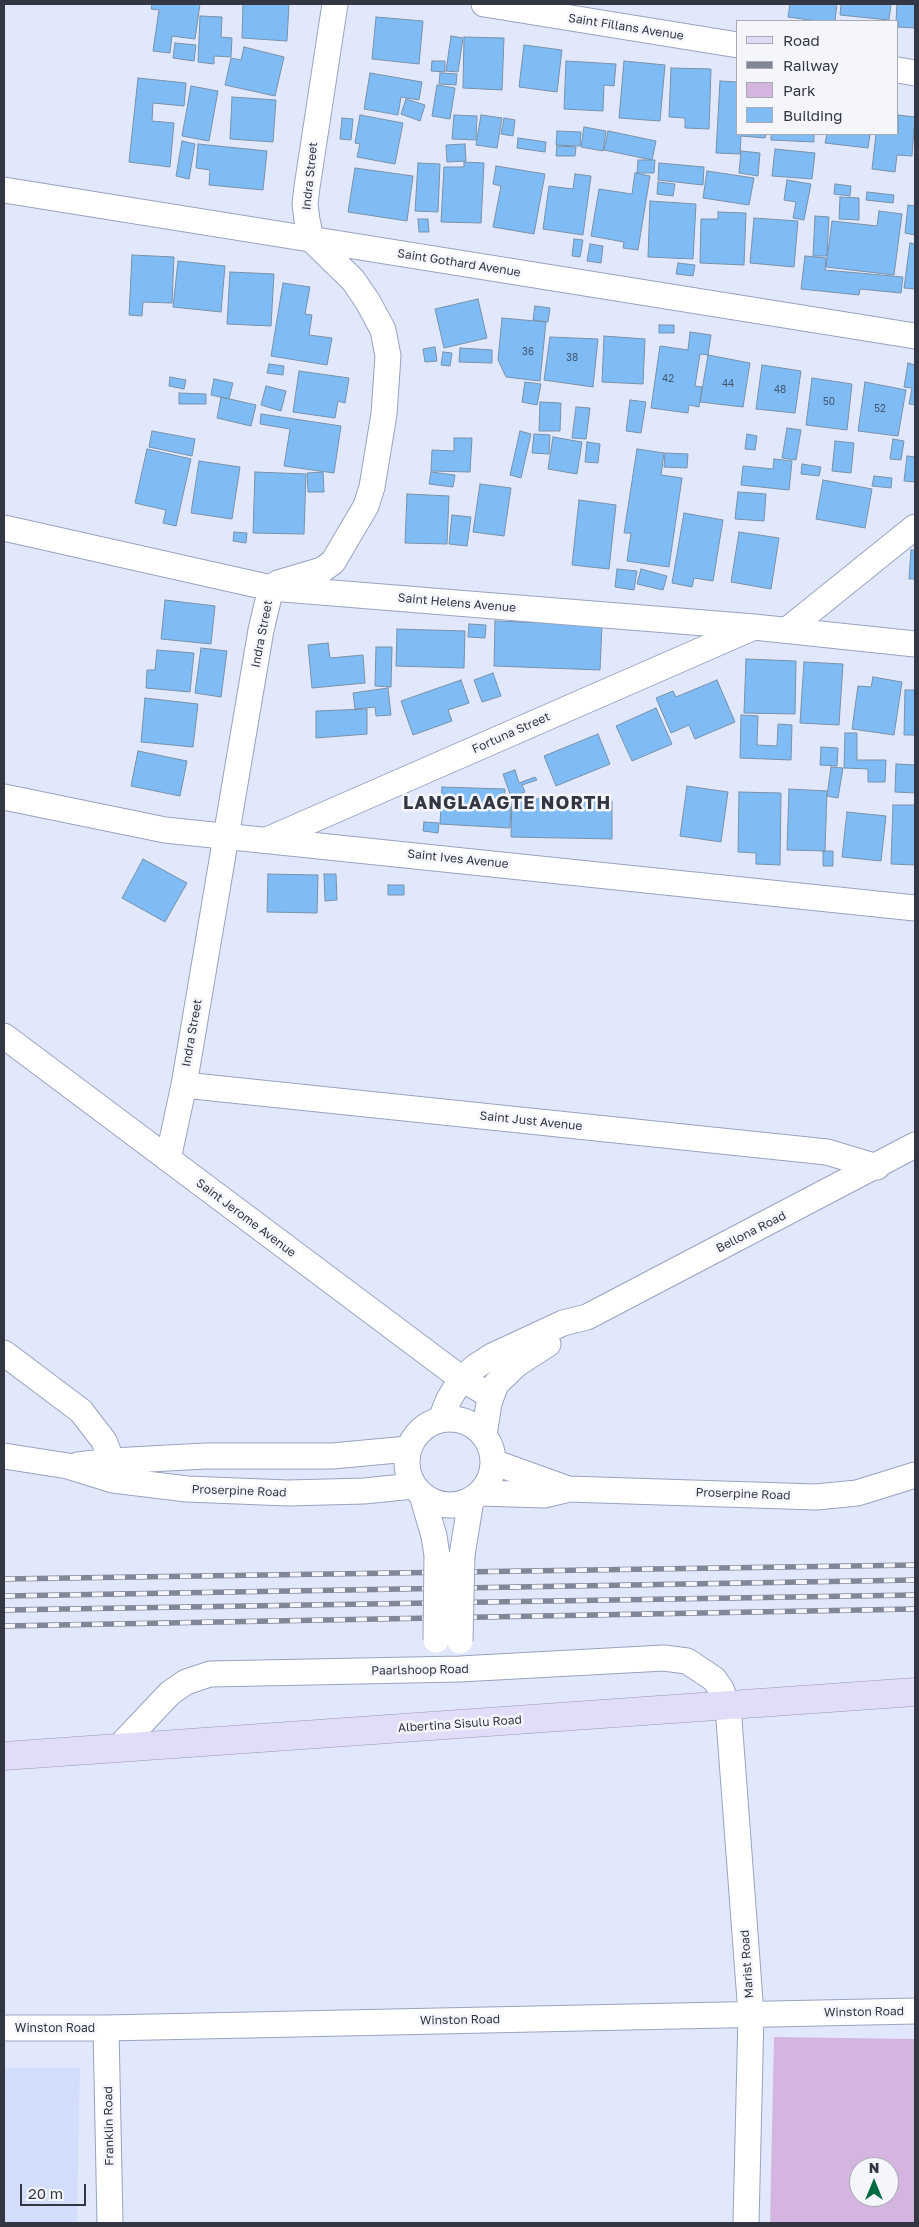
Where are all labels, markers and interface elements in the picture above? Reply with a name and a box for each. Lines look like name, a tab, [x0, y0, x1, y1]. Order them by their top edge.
street label: Saint Fillans Avenue	[567, 11, 685, 43]
legend	[736, 20, 899, 135]
text: Road	[783, 31, 820, 49]
text: Railway	[783, 56, 839, 74]
text: Park	[783, 81, 815, 99]
text: Building	[783, 106, 843, 124]
street label: Indra Street	[299, 141, 321, 211]
street label: Saint Gothard Avenue	[396, 246, 522, 280]
house number: 36	[522, 346, 534, 358]
house number: 38	[566, 352, 578, 364]
house number: 42	[662, 373, 674, 385]
house number: 44	[722, 378, 734, 390]
house number: 48	[774, 384, 786, 396]
house number: 50	[823, 396, 835, 408]
house number: 52	[874, 403, 886, 415]
street label: Saint Helens Avenue	[397, 591, 517, 615]
street label: Indra Street	[248, 599, 276, 669]
street label: Fortuna Street	[470, 709, 552, 757]
district label: LANGLAAGTE NORTH	[401, 792, 613, 814]
street label: Saint Ives Avenue	[407, 847, 509, 871]
street label: Indra Street	[179, 998, 205, 1068]
street label: Saint Just Avenue	[479, 1108, 583, 1134]
street label: Saint Jerome Avenue	[193, 1176, 299, 1260]
street label: Bellona Road	[714, 1208, 788, 1256]
street label: Proserpine Road	[191, 1482, 287, 1500]
street label: Proserpine Road	[695, 1485, 791, 1503]
street label: Paarlshoop Road	[371, 1662, 469, 1678]
street label: Albertina Sisulu Road	[398, 1712, 522, 1736]
street label: Marist Road	[737, 1929, 757, 1999]
street label: Winston Road	[824, 2004, 904, 2020]
street label: Winston Road	[420, 2012, 500, 2028]
street label: Winston Road	[15, 2021, 95, 2035]
street label: Franklin Road	[101, 2086, 117, 2166]
north arrow	[849, 2157, 899, 2207]
text: N	[869, 2159, 879, 2176]
scale bar	[22, 2174, 89, 2206]
text: 20 m	[28, 2184, 63, 2202]

